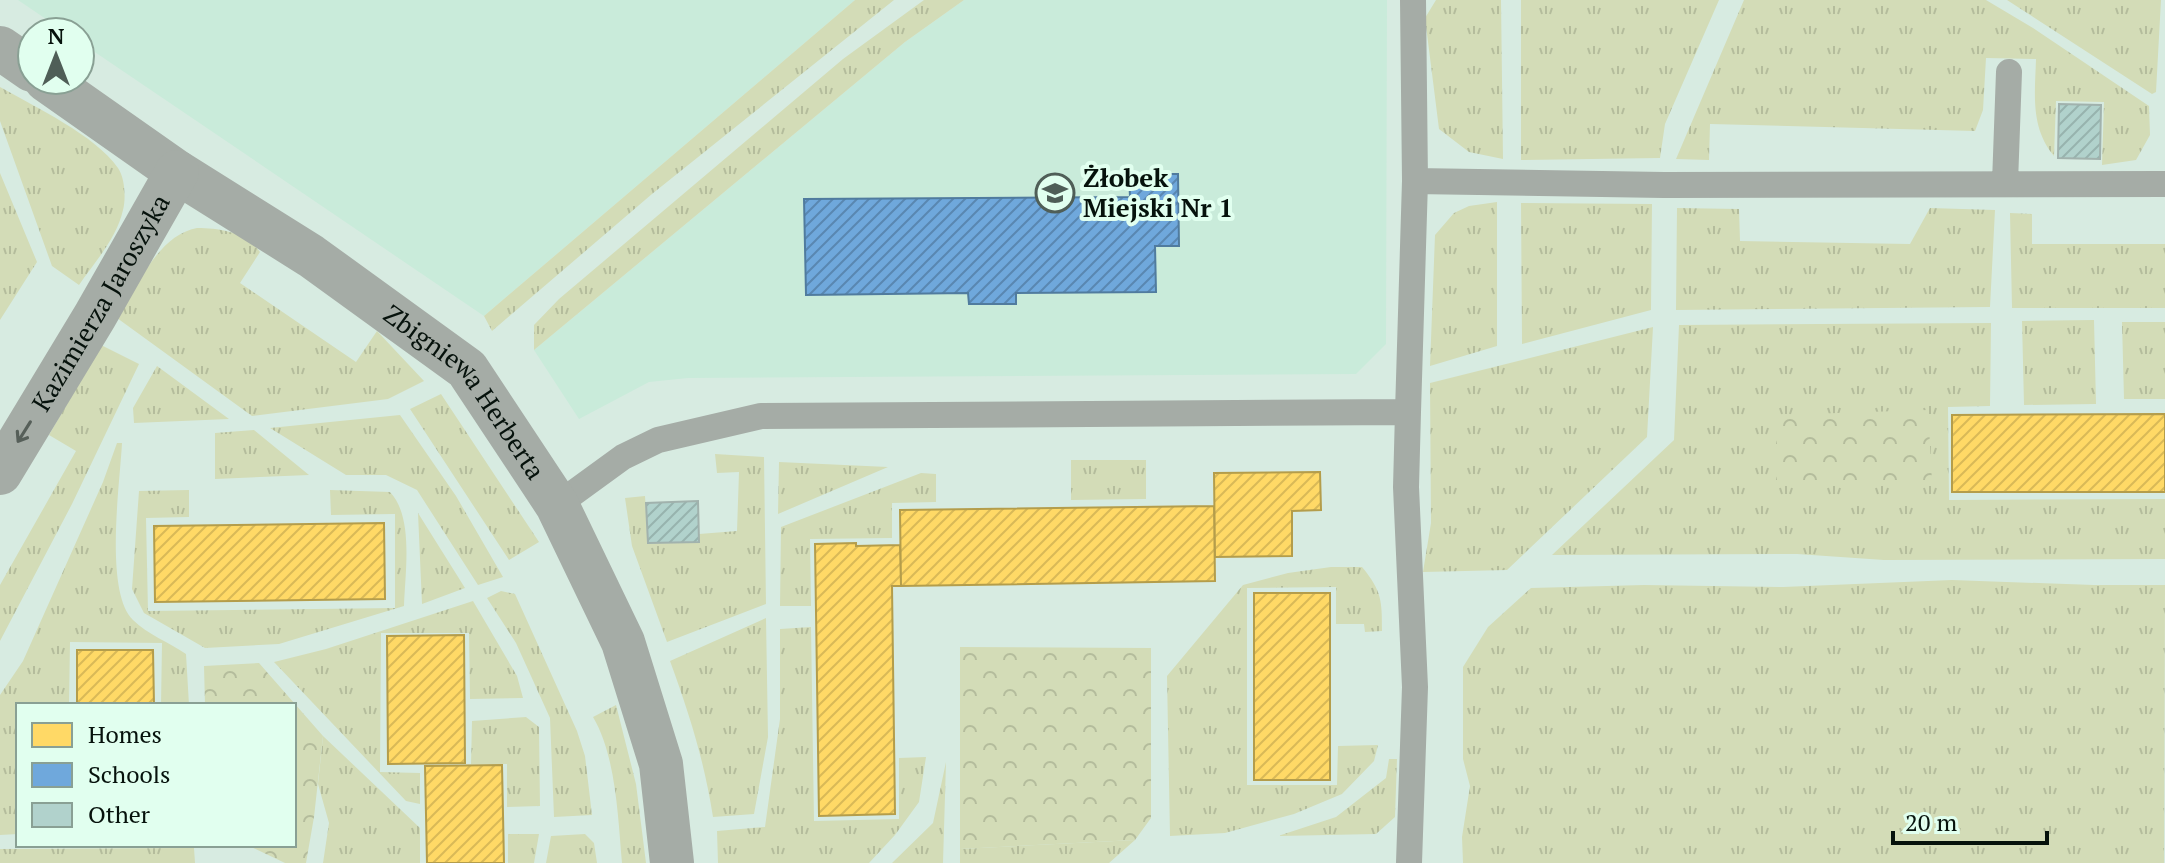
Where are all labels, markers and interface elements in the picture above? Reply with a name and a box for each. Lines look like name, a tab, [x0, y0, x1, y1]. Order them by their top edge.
north arrow	[16, 16, 96, 96]
text: N	[48, 21, 65, 50]
place label: Żłobek Miejski Nr 1	[1083, 160, 1233, 224]
school or university icon: Żłobek Miejski Nr 1	[1034, 172, 1076, 214]
street label: Kazimierza Jaroszyka	[23, 188, 177, 417]
street label: Zbigniewa Herberta	[377, 296, 553, 486]
one-way arrow	[15, 420, 31, 443]
legend	[16, 703, 296, 847]
text: Homes	[88, 718, 162, 750]
text: Schools	[88, 758, 170, 790]
scale bar	[1893, 795, 2047, 845]
text: Other	[88, 798, 151, 830]
text: 20 m	[1905, 806, 1957, 838]

